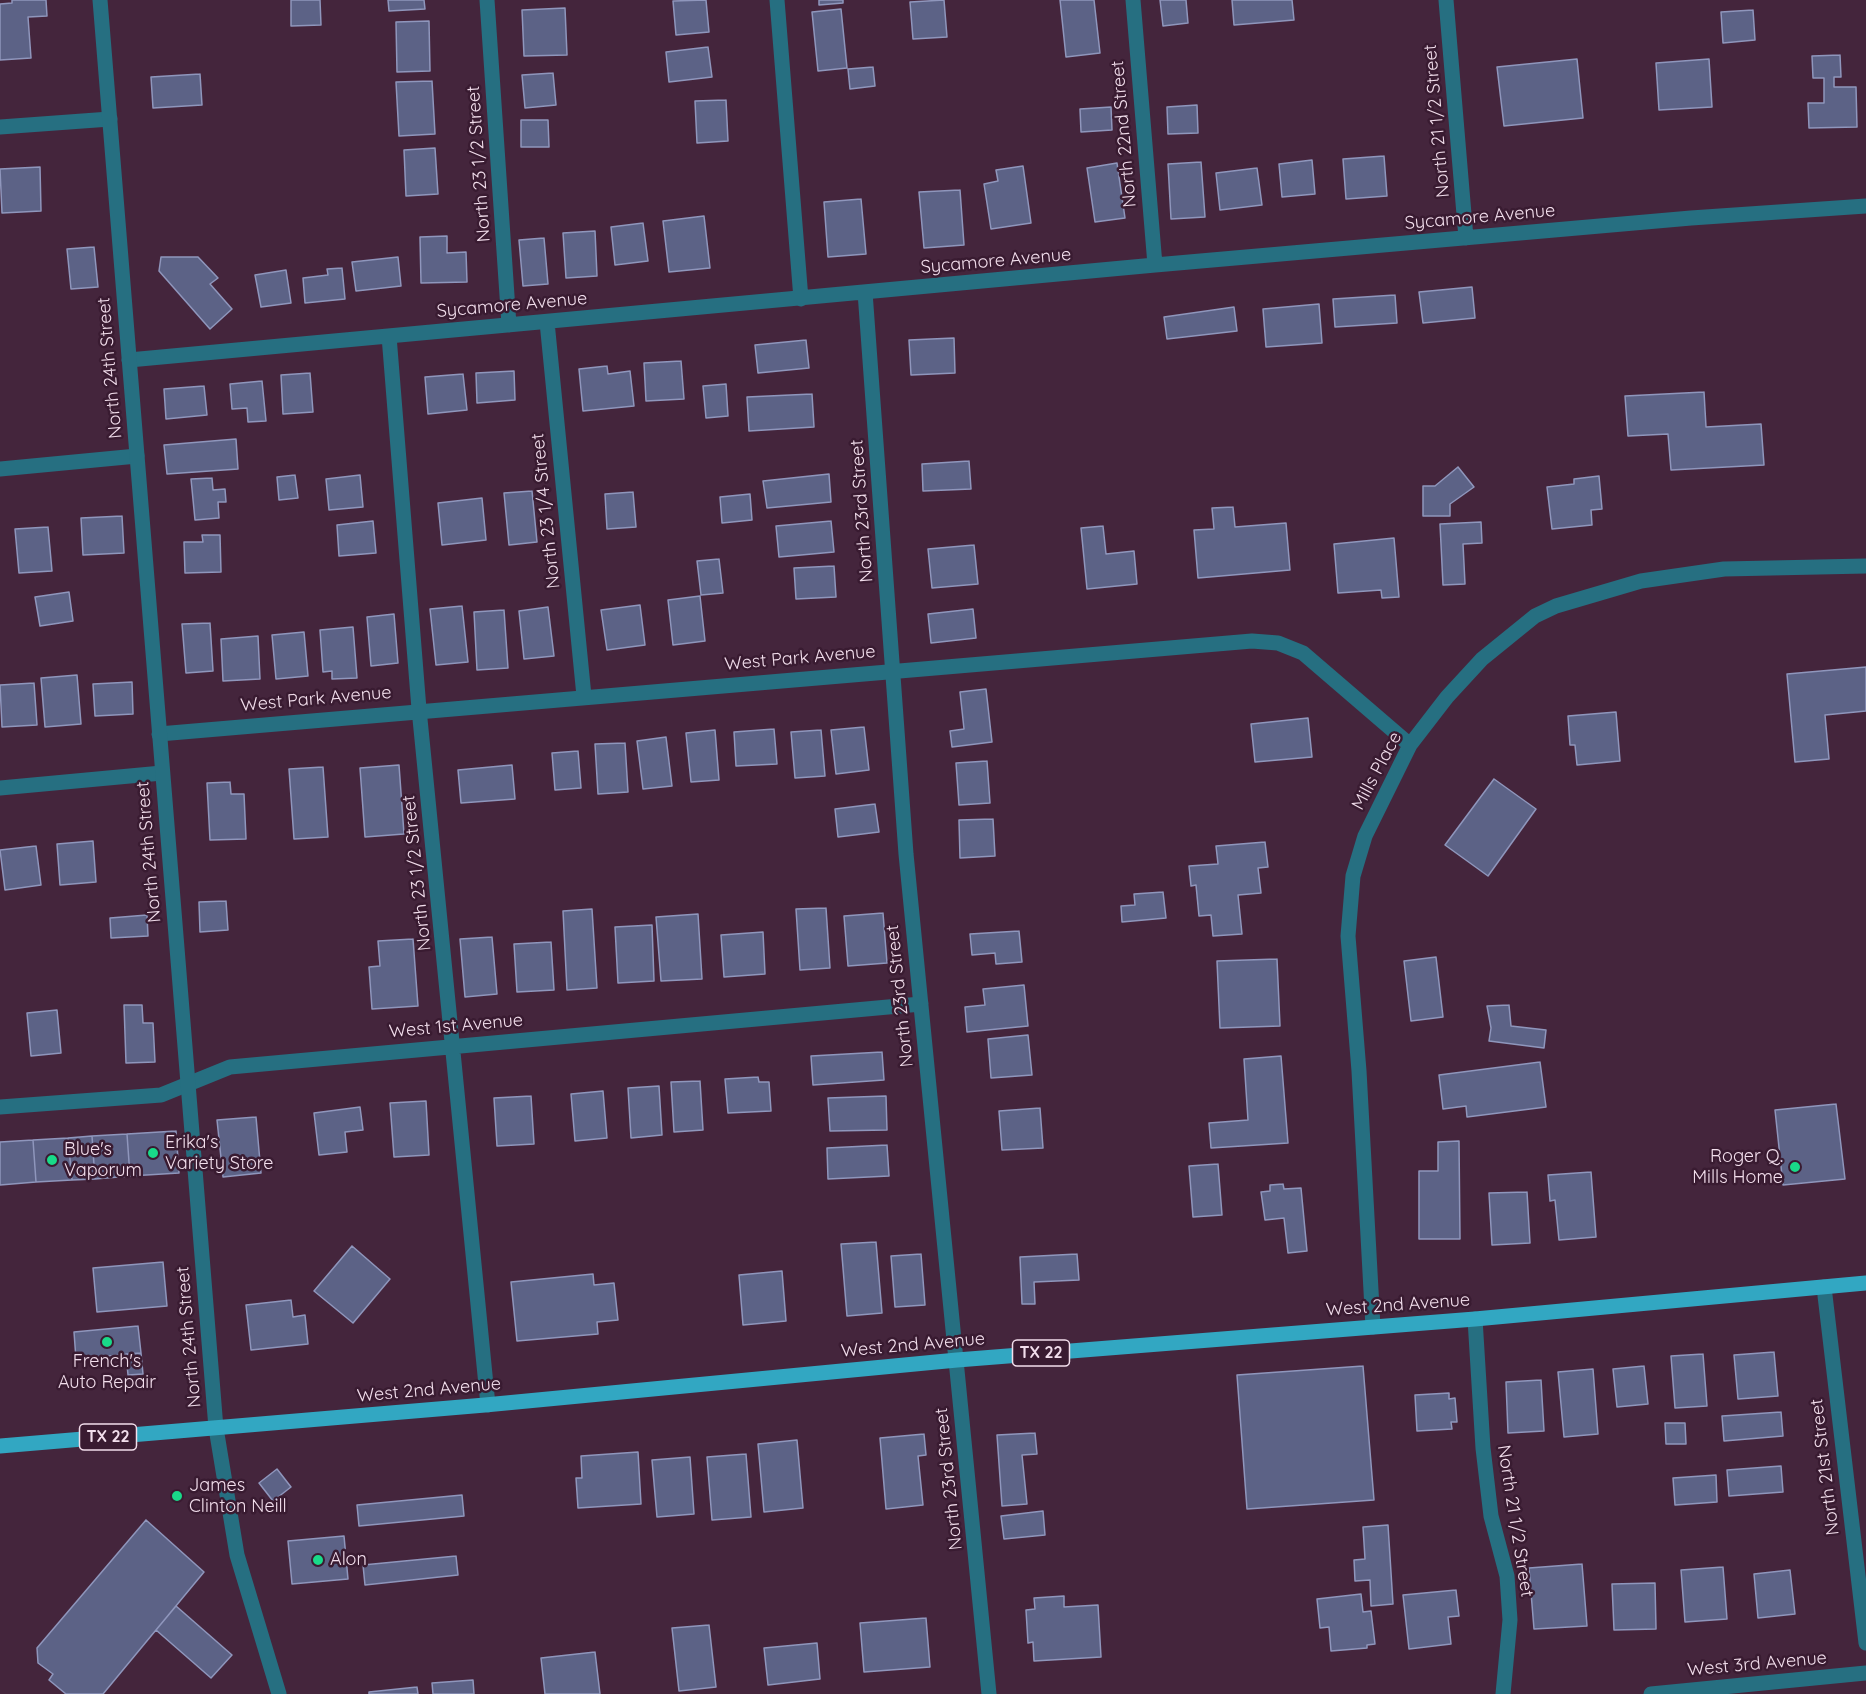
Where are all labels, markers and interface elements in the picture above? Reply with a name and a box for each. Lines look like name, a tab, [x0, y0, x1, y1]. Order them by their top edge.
street label: North 21 1/2 Street	[1420, 43, 1454, 199]
street label: North 22nd Street	[1107, 60, 1141, 208]
street label: North 23 1/2 Street	[463, 85, 495, 243]
street label: Sycamore Avenue	[1404, 200, 1556, 234]
street label: Sycamore Avenue	[920, 244, 1072, 278]
street label: Sycamore Avenue	[436, 288, 588, 322]
street label: North 24th Street	[93, 296, 127, 440]
street label: North 23 1/4 Street	[527, 432, 565, 590]
street label: North 23rd Street	[846, 439, 878, 583]
street label: West Park Avenue	[724, 641, 876, 675]
street label: West Park Avenue	[240, 682, 392, 716]
street label: Mills Place	[1347, 728, 1407, 814]
street label: North 24th Street	[132, 780, 166, 924]
street label: North 23 1/2 Street	[398, 794, 436, 952]
street label: North 23rd Street	[882, 924, 918, 1068]
street label: West 1st Avenue	[388, 1009, 524, 1043]
place label: Erika's Variety Store	[165, 1132, 274, 1174]
place label: Blue's Vaporum	[64, 1139, 142, 1182]
marker: Erika's Variety Store	[146, 1146, 160, 1160]
place label: Roger Q. Mills Home	[1692, 1146, 1783, 1188]
marker: Blue's Vaporum	[45, 1153, 59, 1167]
marker: Roger Q. Mills Home	[1788, 1160, 1802, 1174]
street label: North 24th Street	[172, 1265, 206, 1409]
street label: West 2nd Avenue	[1325, 1289, 1471, 1321]
street label: West 2nd Avenue	[840, 1328, 986, 1362]
marker: French's Auto Repair	[100, 1335, 114, 1349]
road number: TX 22	[1012, 1340, 1070, 1366]
place label: French's Auto Repair	[58, 1351, 156, 1394]
street label: West 2nd Avenue	[356, 1373, 502, 1407]
street label: North 21st Street	[1806, 1397, 1844, 1537]
street label: North 23rd Street	[931, 1407, 967, 1551]
road number: TX 22	[80, 1424, 136, 1450]
street label: North 21 1/2 Street	[1492, 1443, 1538, 1599]
place label: James Clinton Neill	[189, 1475, 287, 1518]
marker: James Clinton Neill	[170, 1489, 184, 1503]
place label: Alon	[330, 1549, 367, 1571]
marker: Alon	[311, 1553, 325, 1567]
street label: West 3rd Avenue	[1686, 1647, 1828, 1681]

